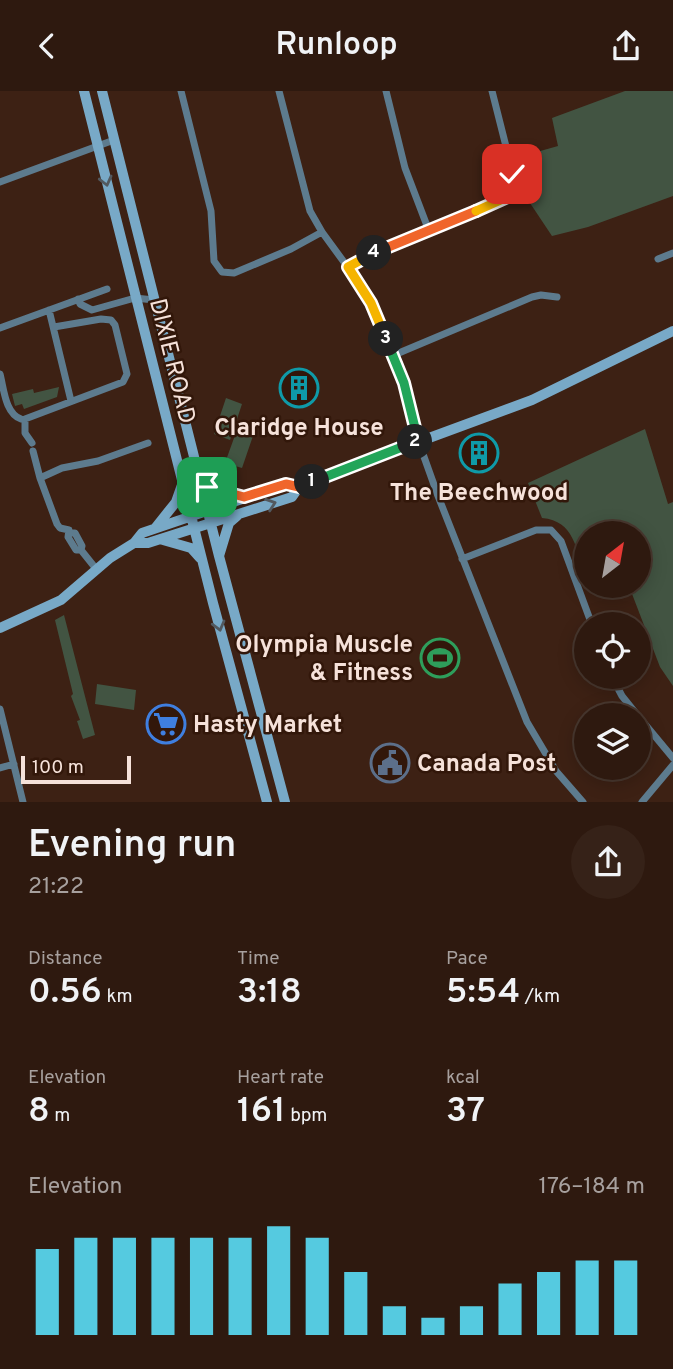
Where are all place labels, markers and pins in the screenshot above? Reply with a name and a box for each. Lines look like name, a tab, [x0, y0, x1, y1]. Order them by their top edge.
pin	[482, 144, 542, 204]
pin: 4	[356, 235, 392, 271]
pin: 3	[368, 321, 404, 357]
building icon: Claridge House	[278, 367, 320, 409]
place label: Claridge House	[214, 414, 384, 444]
pin: 2	[398, 425, 432, 459]
building icon: The Beechwood	[458, 432, 500, 474]
pin	[177, 457, 237, 517]
pin: 1	[294, 465, 330, 499]
place label: The Beechwood	[390, 479, 568, 509]
place label: Olympia Muscle & Fitness	[235, 631, 413, 689]
sports icon: Olympia Muscle & Fitness	[419, 637, 461, 679]
supermarket icon: Hasty Market	[145, 703, 187, 745]
place label: Hasty Market	[193, 711, 342, 741]
public building icon: Canada Post	[369, 742, 411, 784]
place label: Canada Post	[417, 750, 556, 780]

